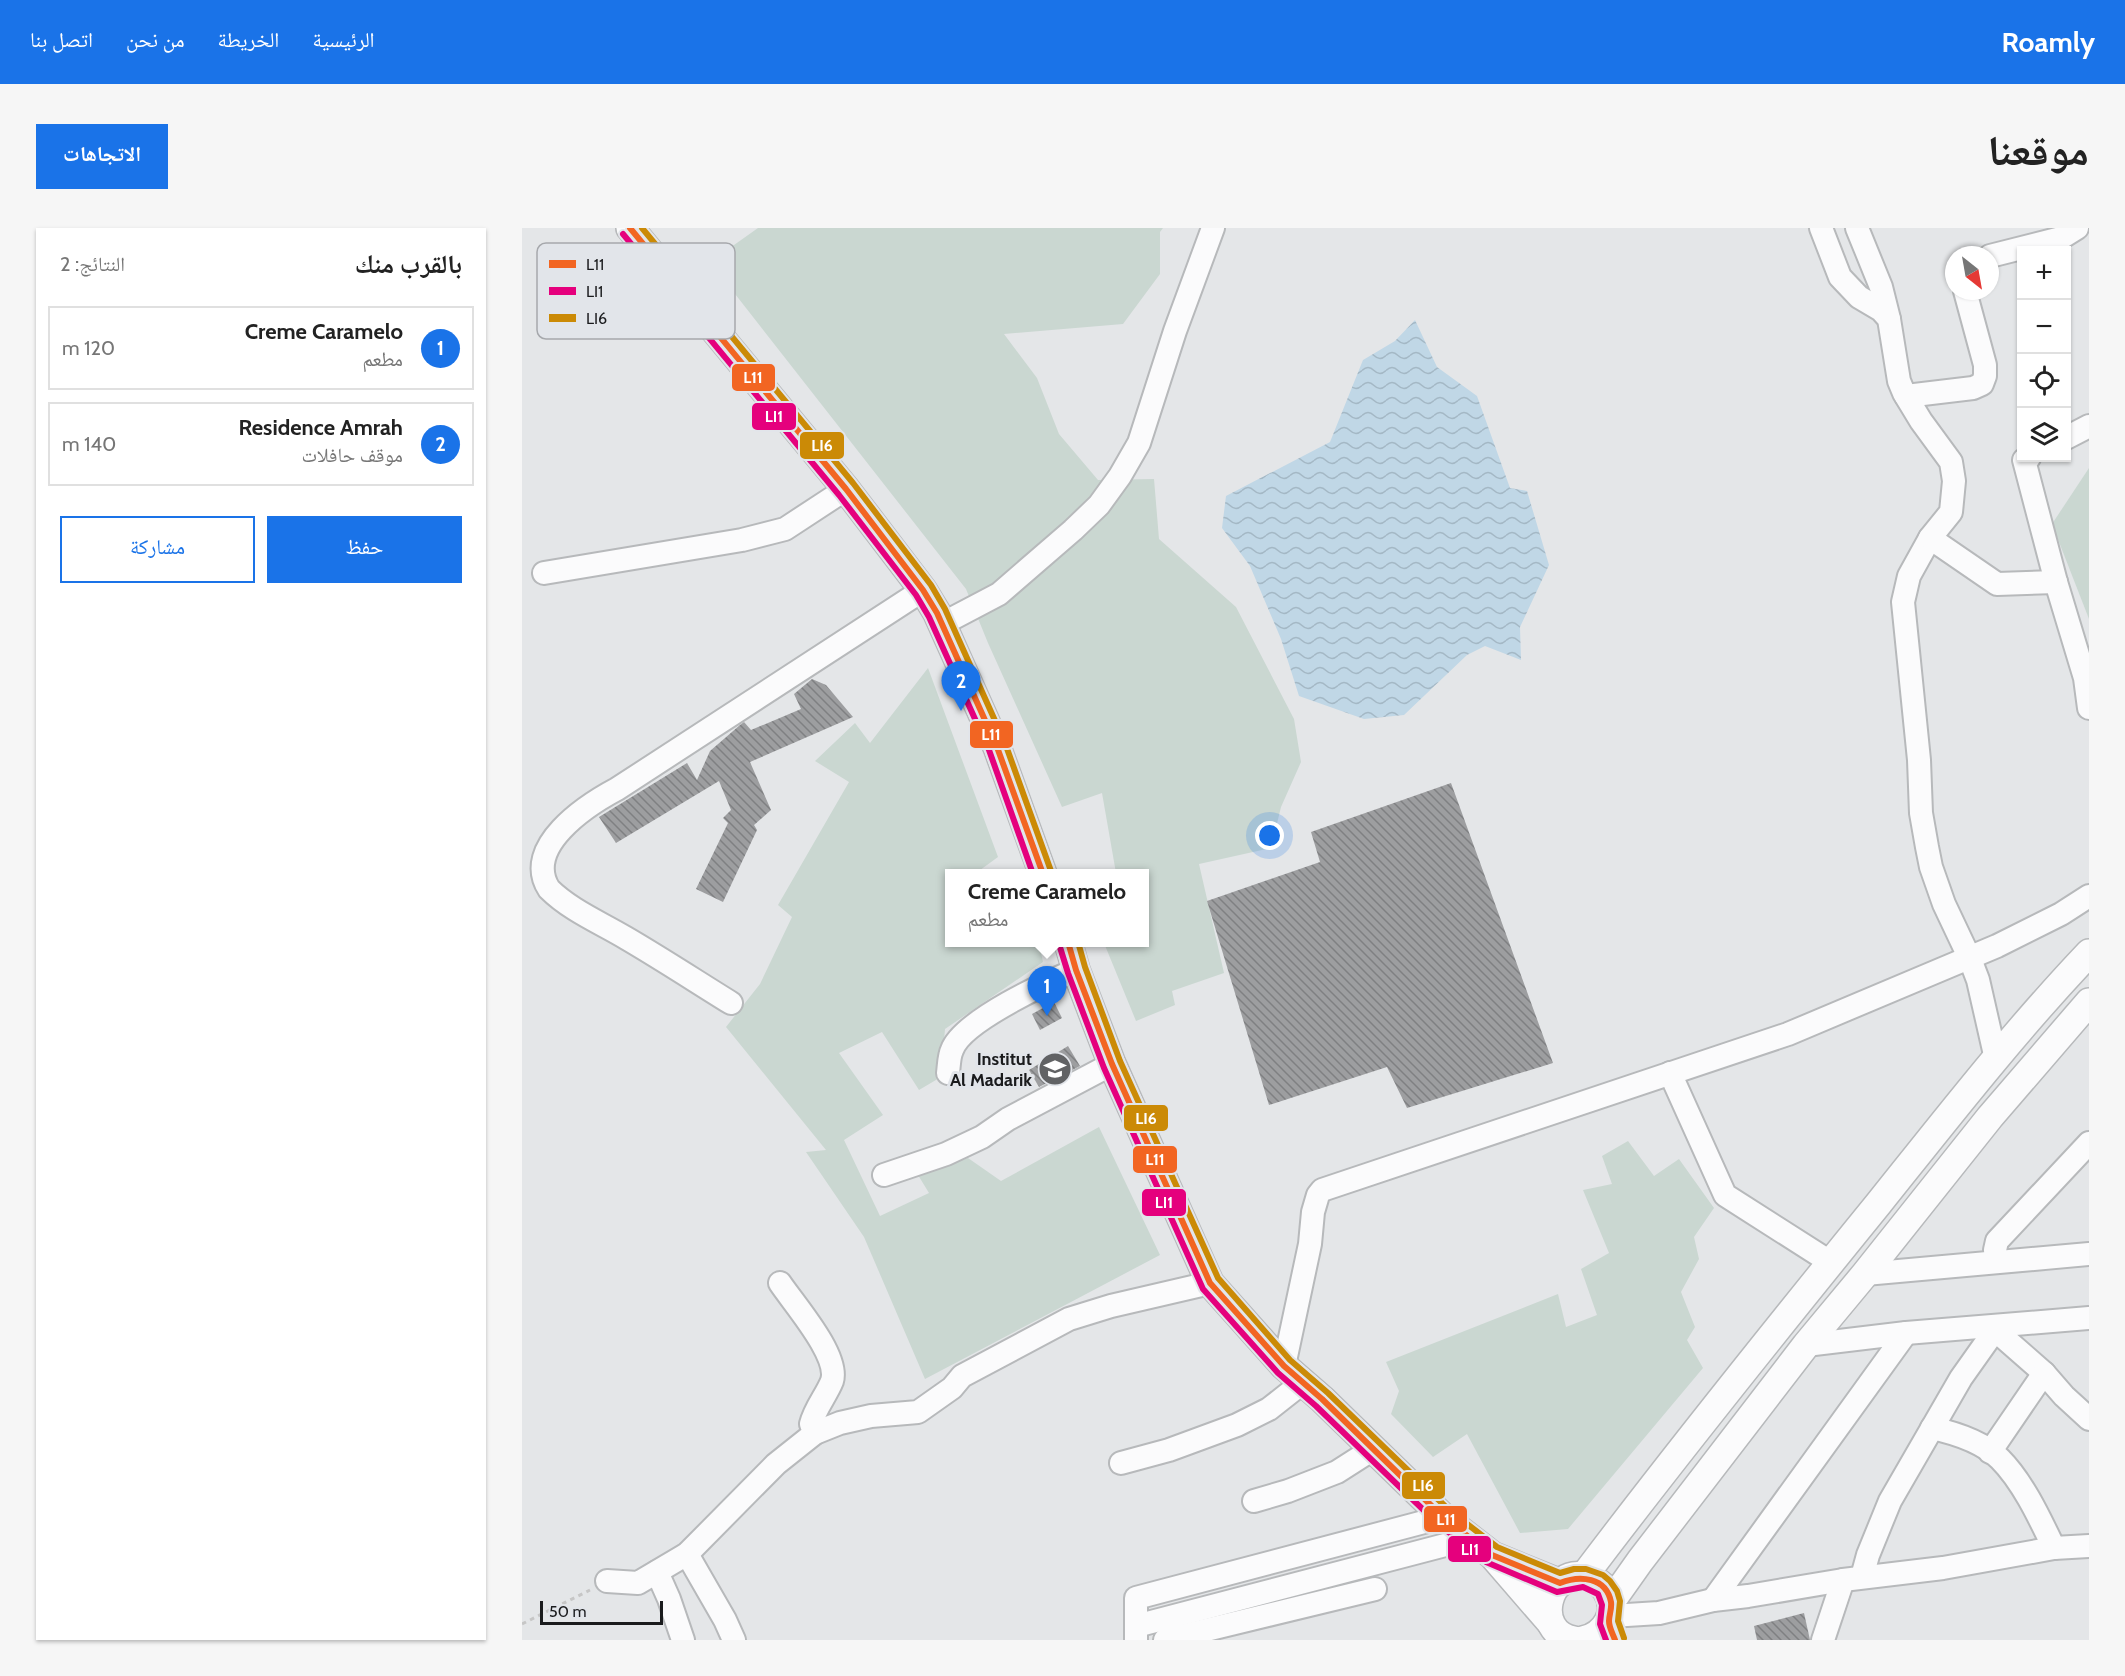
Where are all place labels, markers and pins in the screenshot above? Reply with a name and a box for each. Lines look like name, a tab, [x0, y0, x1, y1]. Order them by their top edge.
pin: 2	[942, 662, 980, 711]
pin: 1	[1028, 966, 1066, 1016]
place label: Institut Al Madarik	[950, 1048, 1032, 1091]
school or university icon: Institut Al Madarik	[1037, 1051, 1073, 1087]

